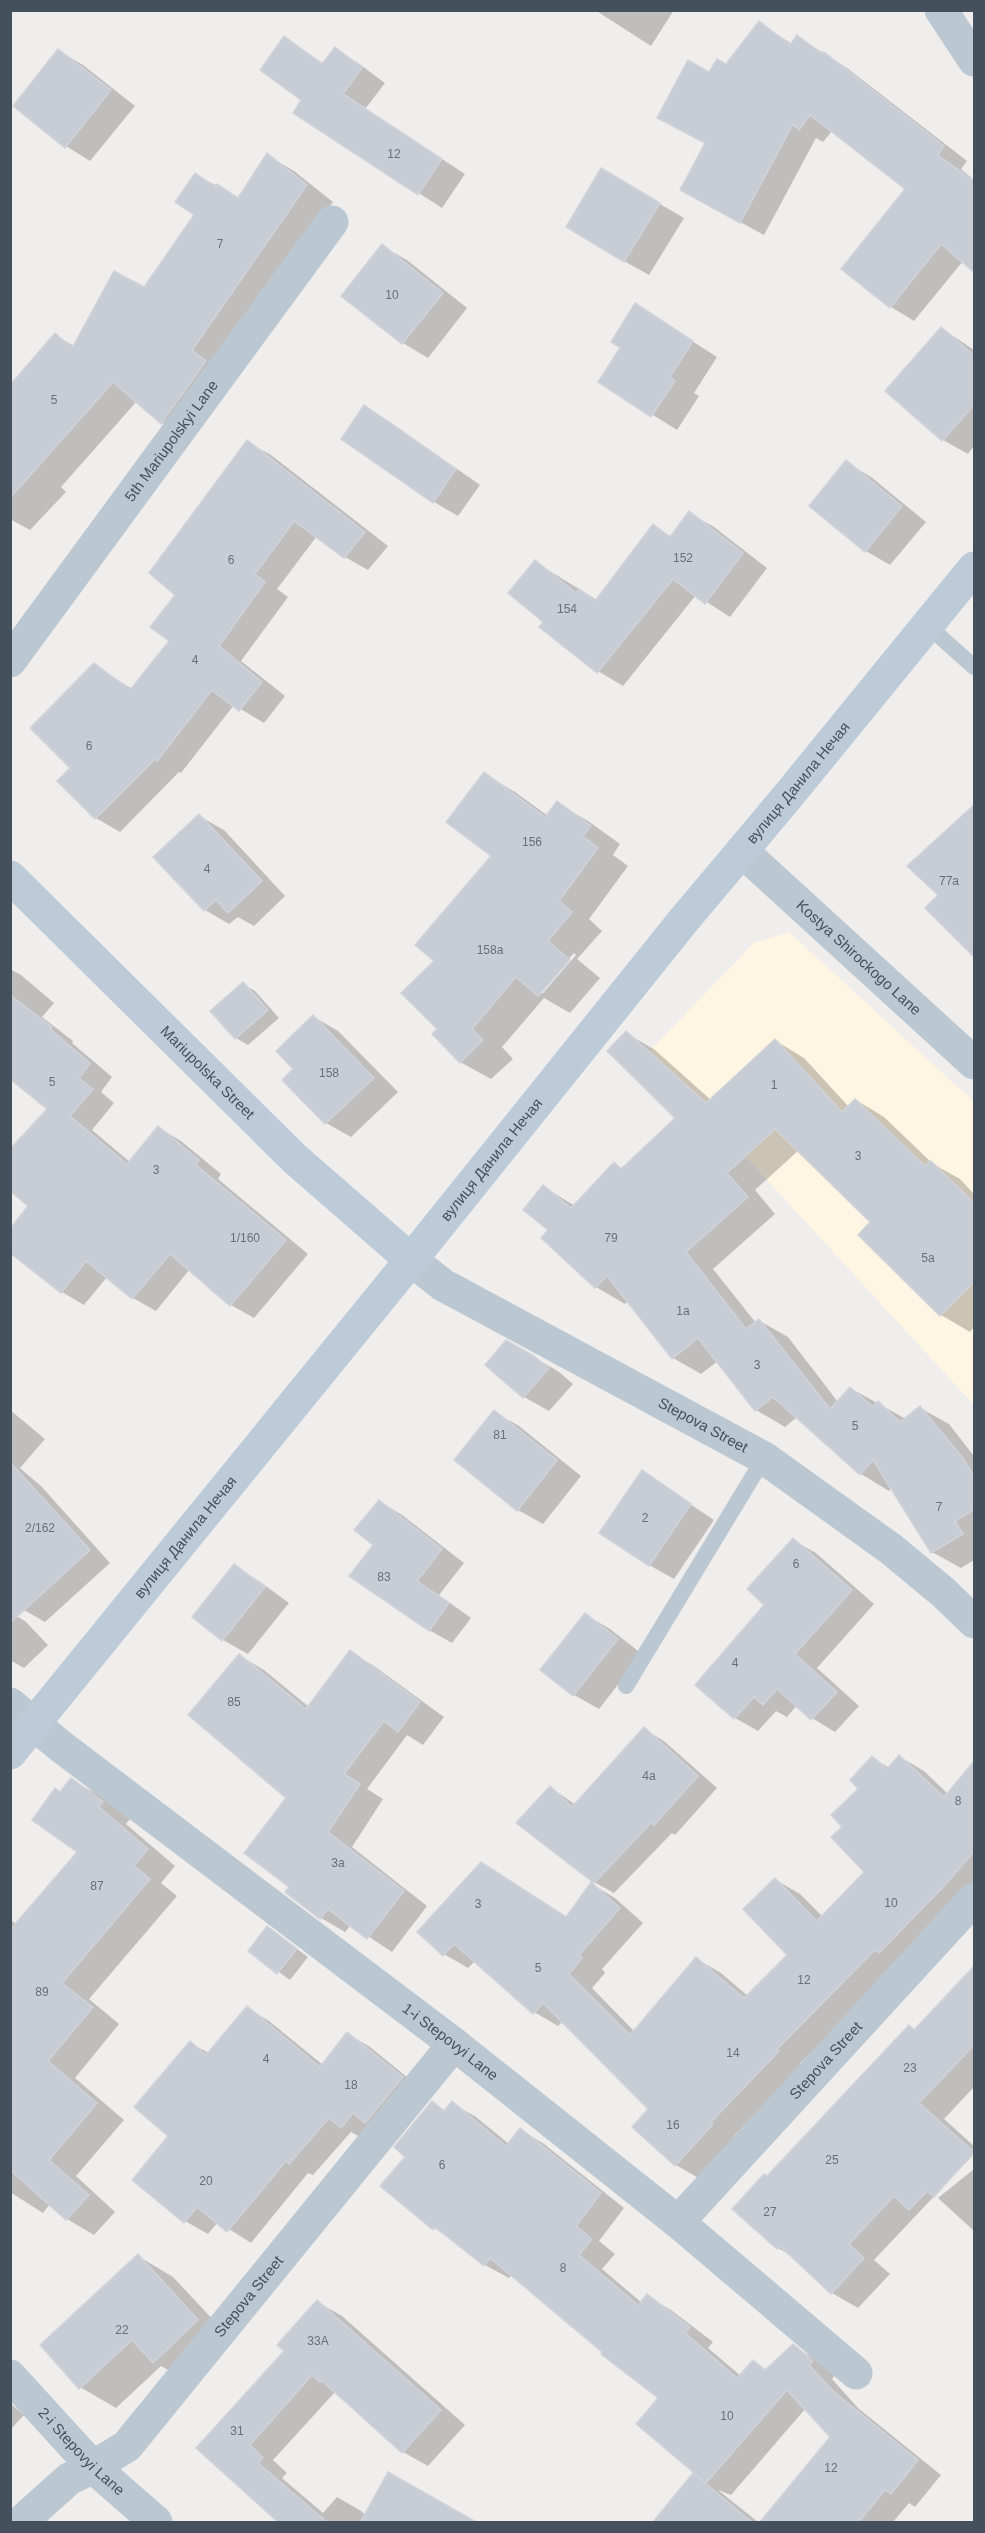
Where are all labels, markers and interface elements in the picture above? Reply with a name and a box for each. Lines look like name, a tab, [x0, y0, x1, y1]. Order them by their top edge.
house number: 12	[387, 147, 401, 161]
house number: 7	[217, 237, 224, 251]
house number: 10	[385, 288, 399, 302]
street label: 5th Mariupolskyi Lane	[121, 377, 221, 504]
house number: 5	[51, 393, 58, 407]
house number: 152	[673, 551, 693, 565]
house number: 6	[228, 553, 235, 567]
house number: 154	[557, 602, 577, 616]
house number: 4	[192, 653, 199, 667]
street label: вулиця Данила Нечая	[743, 718, 853, 847]
house number: 6	[86, 739, 93, 753]
house number: 156	[522, 835, 542, 849]
house number: 4	[204, 862, 211, 876]
house number: 77а	[939, 874, 959, 888]
street label: Kostya Shirockogo Lane	[793, 896, 925, 1018]
house number: 158а	[477, 943, 504, 957]
street label: Mariupolska Street	[158, 1022, 259, 1123]
house number: 158	[319, 1066, 339, 1080]
house number: 5	[49, 1075, 56, 1089]
house number: 1	[771, 1078, 778, 1092]
street label: вулиця Данила Нечая	[437, 1095, 545, 1224]
house number: 3	[855, 1149, 862, 1163]
house number: 3	[153, 1163, 160, 1177]
house number: 1/160	[230, 1231, 260, 1245]
house number: 79	[604, 1231, 618, 1245]
house number: 5а	[921, 1251, 935, 1265]
house number: 1а	[676, 1304, 690, 1318]
house number: 3	[754, 1358, 761, 1372]
street label: Stepova Street	[656, 1394, 752, 1456]
house number: 5	[852, 1419, 859, 1433]
house number: 81	[493, 1428, 507, 1442]
street label: вулиця Данила Нечая	[130, 1473, 240, 1601]
house number: 7	[936, 1500, 943, 1514]
house number: 2	[642, 1511, 649, 1525]
house number: 2/162	[25, 1521, 55, 1535]
house number: 6	[793, 1557, 800, 1571]
house number: 83	[377, 1570, 391, 1584]
house number: 4	[732, 1656, 739, 1670]
house number: 85	[227, 1695, 241, 1709]
house number: 4а	[642, 1769, 656, 1783]
house number: 8	[955, 1794, 962, 1808]
house number: 3а	[331, 1856, 345, 1870]
house number: 87	[90, 1879, 104, 1893]
house number: 10	[884, 1896, 898, 1910]
house number: 3	[475, 1897, 482, 1911]
house number: 5	[535, 1961, 542, 1975]
house number: 12	[797, 1973, 811, 1987]
house number: 89	[35, 1985, 49, 1999]
street label: 1-i Stepovyi Lane	[400, 1999, 502, 2084]
street label: Stepova Street	[786, 2017, 866, 2103]
house number: 14	[726, 2046, 740, 2060]
house number: 4	[263, 2052, 270, 2066]
house number: 23	[903, 2061, 917, 2075]
house number: 18	[344, 2078, 358, 2092]
house number: 16	[666, 2118, 680, 2132]
house number: 25	[825, 2153, 839, 2167]
house number: 6	[439, 2158, 446, 2172]
house number: 20	[199, 2174, 213, 2188]
house number: 27	[763, 2205, 777, 2219]
street label: Stepova Street	[210, 2252, 287, 2340]
house number: 8	[560, 2261, 567, 2275]
house number: 22	[115, 2323, 129, 2337]
house number: 33А	[307, 2334, 329, 2348]
street label: 2-i Stepovyi Lane	[35, 2404, 128, 2499]
house number: 10	[720, 2409, 734, 2423]
house number: 31	[230, 2424, 244, 2438]
house number: 12	[824, 2461, 838, 2475]

